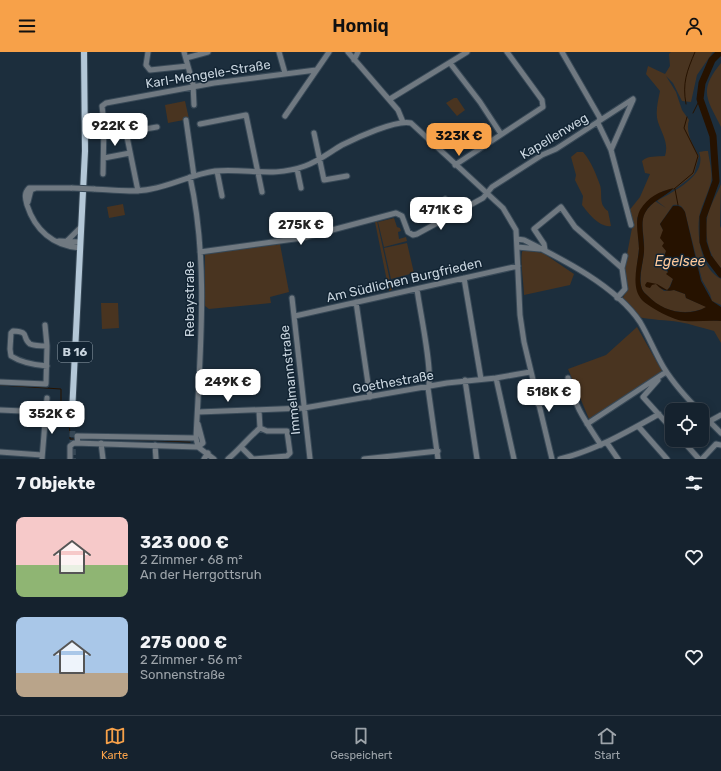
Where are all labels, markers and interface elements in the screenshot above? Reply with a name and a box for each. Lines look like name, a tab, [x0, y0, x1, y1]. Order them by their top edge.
icon: menu	[16, 15, 38, 37]
text: Homiq	[332, 15, 389, 37]
icon: person	[683, 15, 705, 37]
street label: Karl-Mengele-Straße	[144, 57, 272, 92]
street label: Kapellenweg	[517, 110, 591, 163]
pin: 922K €	[82, 113, 148, 147]
text: 922K €	[92, 118, 138, 133]
pin: 323K €	[426, 123, 492, 157]
text: 323K €	[435, 128, 483, 143]
pin: 471K €	[408, 197, 474, 231]
text: 471K €	[419, 202, 463, 217]
pin: 275K €	[268, 212, 334, 246]
text: 275K €	[278, 217, 324, 232]
water label: Egelsee	[655, 253, 706, 270]
street label: Am Südlichen Burgfrieden	[325, 255, 483, 306]
street label: Rebaystraße	[182, 261, 197, 337]
street label: Immelmannstraße	[277, 324, 303, 436]
road number: B 16	[58, 342, 92, 362]
street label: Goethestraße	[351, 367, 435, 397]
pin: 249K €	[195, 369, 261, 403]
text: 249K €	[204, 374, 252, 389]
pin: 518K €	[516, 379, 582, 413]
text: 518K €	[526, 384, 572, 399]
pin: 352K €	[19, 401, 85, 435]
map controls	[665, 403, 709, 447]
button: locate	[665, 403, 709, 447]
text: 352K €	[29, 406, 75, 421]
icon: filters	[683, 472, 705, 494]
text: 7 Objekte	[16, 473, 95, 493]
text: 323 000 €	[140, 532, 229, 552]
icon: home	[48, 533, 96, 581]
icon: heart	[683, 546, 705, 568]
text: 2 Zimmer · 68 m²	[140, 552, 243, 567]
text: An der Herrgottsruh	[140, 567, 262, 582]
text: 275 000 €	[140, 632, 227, 652]
icon: home	[48, 633, 96, 681]
icon: heart	[683, 646, 705, 668]
text: 2 Zimmer · 56 m²	[140, 652, 242, 667]
text: Sonnenstraße	[140, 667, 225, 682]
tab: Karte	[101, 725, 128, 762]
tab: Gespeichert	[330, 725, 392, 762]
tab: Start	[594, 725, 620, 762]

